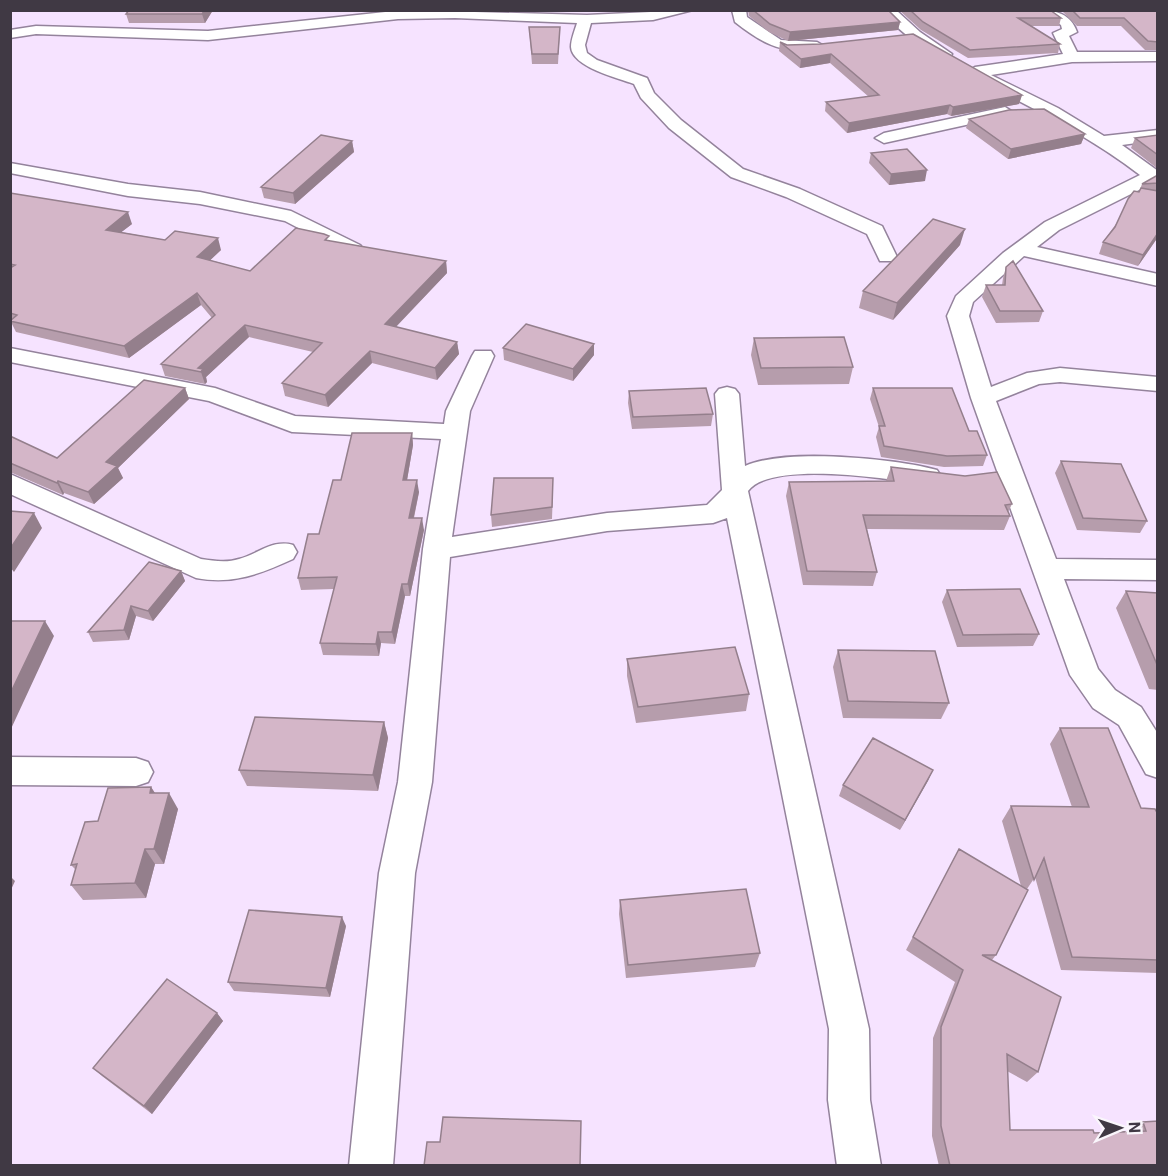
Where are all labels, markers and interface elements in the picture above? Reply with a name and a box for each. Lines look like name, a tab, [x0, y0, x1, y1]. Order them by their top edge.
north arrow	[1090, 1098, 1150, 1158]
text: N	[1125, 1122, 1144, 1133]

